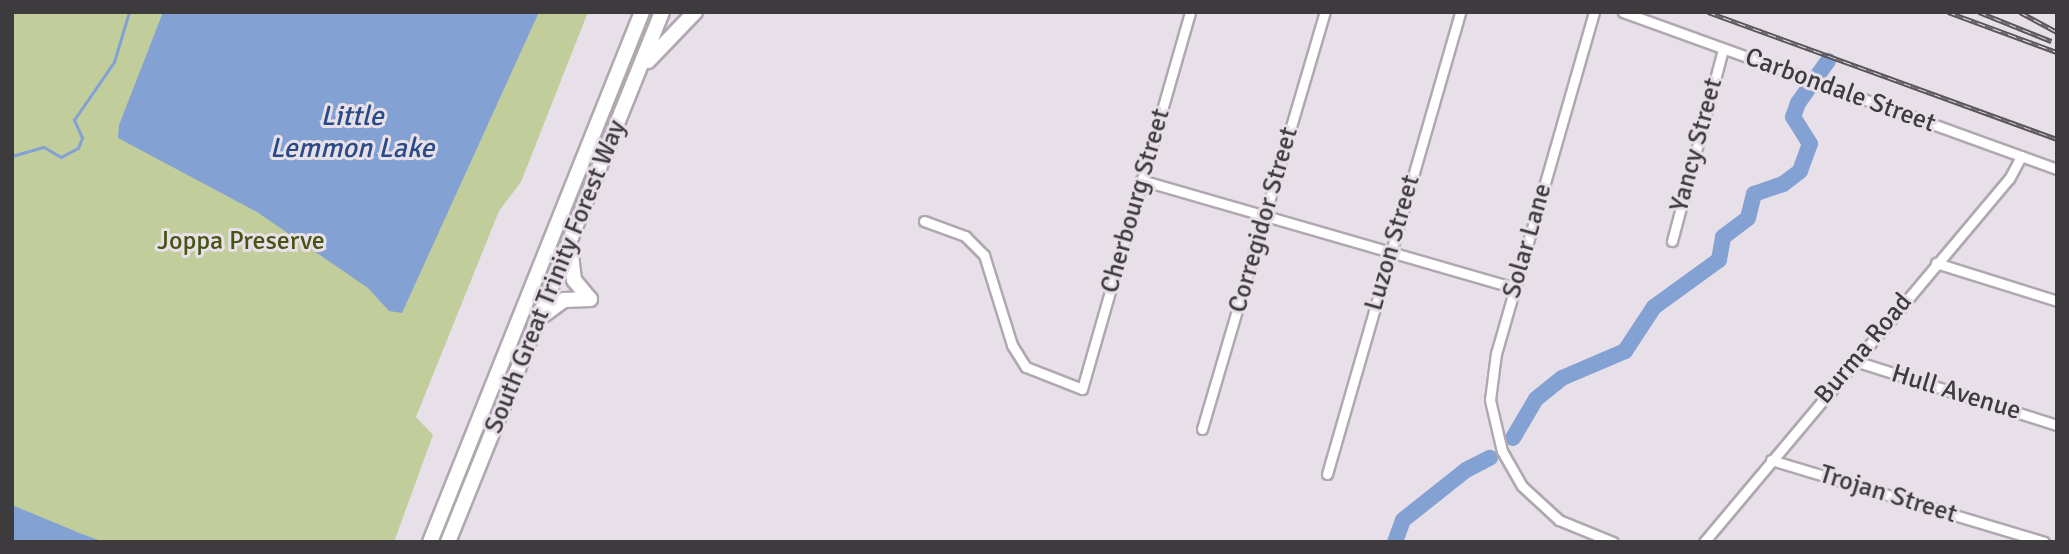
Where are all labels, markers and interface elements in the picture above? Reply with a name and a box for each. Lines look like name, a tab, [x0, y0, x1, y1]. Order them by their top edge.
street label: Carbondale Street	[1740, 42, 1940, 140]
street label: Yancy Street	[1664, 75, 1730, 215]
water label: Little Lemmon Lake	[270, 99, 434, 165]
street label: Cherbourg Street	[1095, 105, 1177, 297]
street label: South Great Trinity Forest Way	[479, 116, 633, 438]
street label: Corregidor Street	[1223, 124, 1305, 316]
street label: Luzon Street	[1359, 172, 1427, 314]
street label: Solar Lane	[1497, 180, 1559, 302]
park label: Joppa Preserve	[157, 226, 325, 258]
street label: Burma Road	[1809, 287, 1919, 411]
street label: Hull Avenue	[1887, 359, 2025, 427]
street label: Trojan Street	[1815, 459, 1961, 531]

